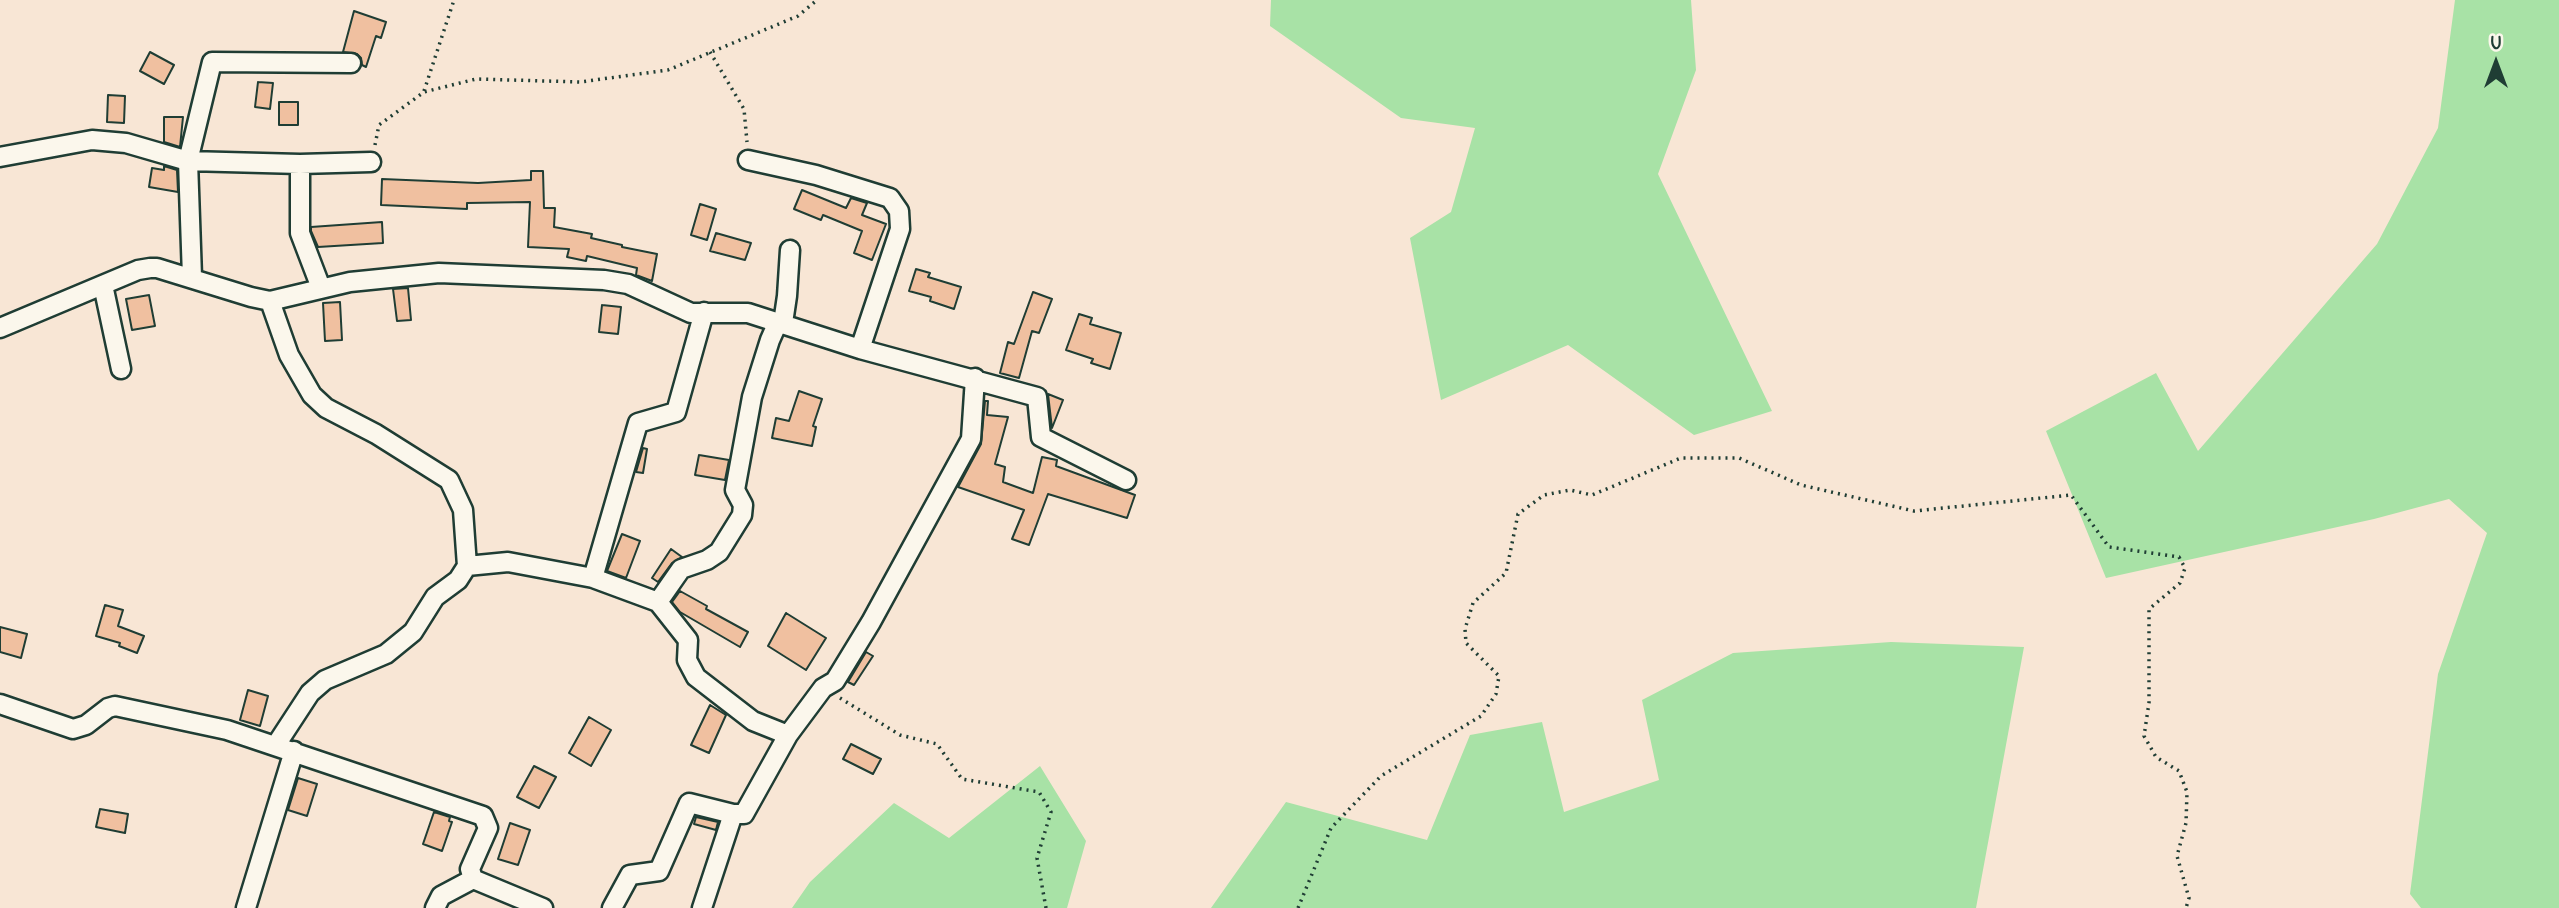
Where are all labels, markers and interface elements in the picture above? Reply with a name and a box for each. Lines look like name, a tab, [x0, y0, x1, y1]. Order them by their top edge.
north arrow	[2461, 28, 2531, 98]
text: U	[2491, 29, 2501, 55]

